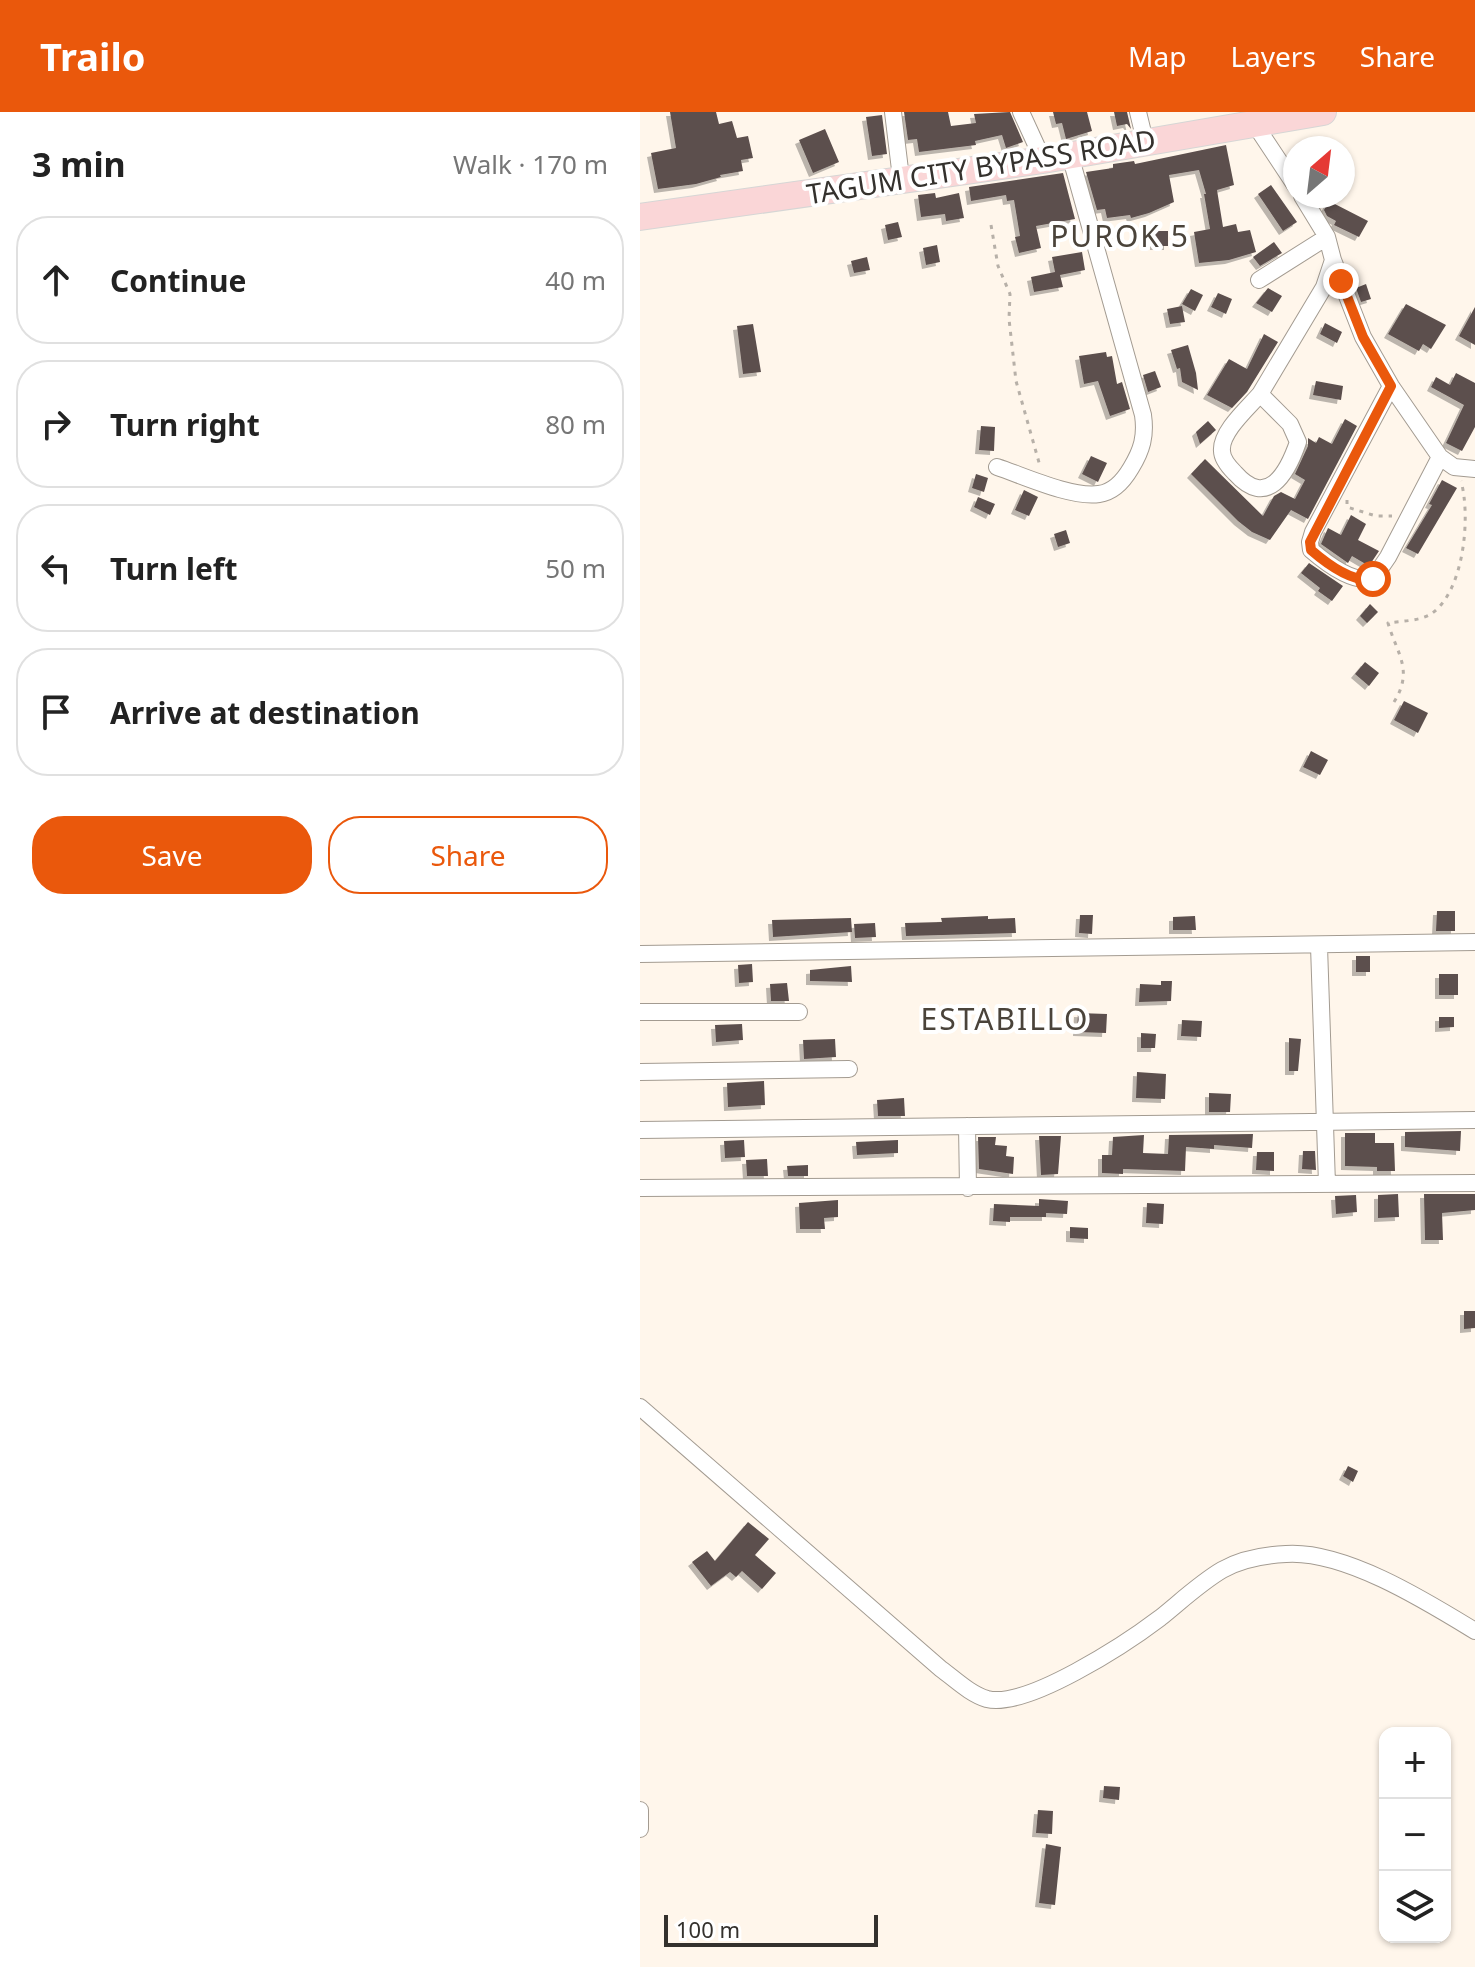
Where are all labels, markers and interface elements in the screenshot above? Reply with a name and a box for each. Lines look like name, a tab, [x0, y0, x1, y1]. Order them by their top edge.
text: Trailo	[40, 30, 145, 82]
text: Map	[1128, 37, 1186, 75]
text: Layers	[1230, 37, 1316, 75]
text: Share	[1360, 37, 1435, 75]
street label: TAGUM CITY BYPASS ROAD	[804, 120, 1158, 212]
north arrow	[1283, 136, 1355, 208]
text: 3 min	[32, 141, 126, 187]
text: Walk · 170 m	[453, 146, 608, 182]
district label: PUROK 5	[1050, 215, 1190, 256]
icon: ahead	[34, 258, 78, 302]
text: Continue	[110, 260, 246, 301]
text: 40 m	[545, 262, 606, 298]
route end	[1323, 263, 1359, 299]
icon: right	[34, 402, 78, 446]
text: Turn right	[110, 404, 260, 445]
text: 80 m	[545, 406, 606, 442]
icon: left	[34, 546, 78, 590]
text: Turn left	[110, 548, 238, 589]
text: 50 m	[545, 550, 606, 586]
route start	[1355, 561, 1391, 597]
icon: arrive	[34, 690, 78, 734]
text: Arrive at destination	[110, 692, 420, 733]
button: Save	[32, 816, 312, 894]
button: Share	[328, 816, 608, 894]
district label: ESTABILLO	[921, 998, 1089, 1039]
map controls	[1379, 1727, 1451, 1943]
button: +	[1379, 1727, 1451, 1799]
button: −	[1379, 1799, 1451, 1871]
button: layers	[1379, 1871, 1451, 1943]
scale bar	[664, 1911, 878, 1947]
text: 100 m	[676, 1914, 740, 1944]

